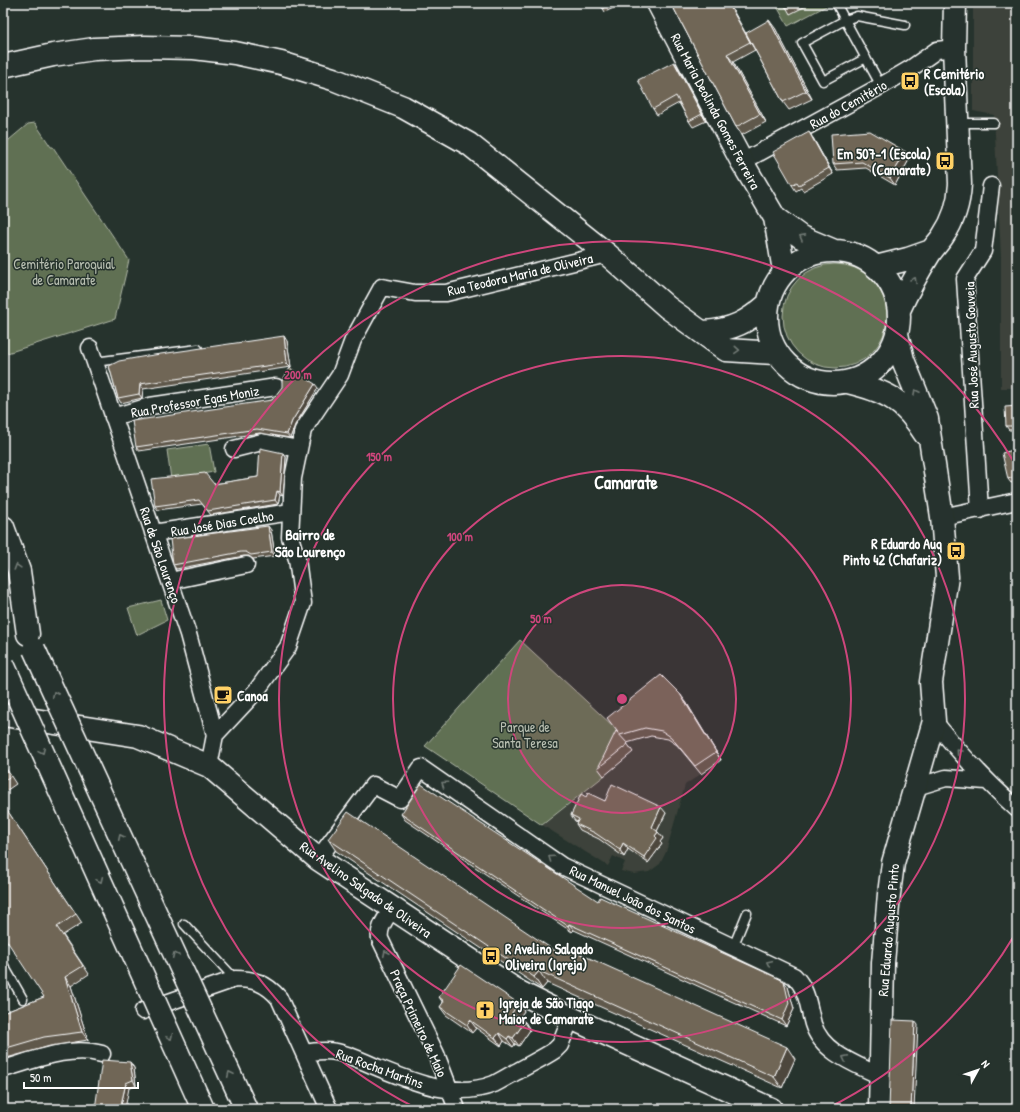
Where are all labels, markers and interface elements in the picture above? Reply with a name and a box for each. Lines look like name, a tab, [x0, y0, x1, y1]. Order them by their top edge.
street label: Rua Maria Deolinda Gomes Ferreira	[667, 30, 766, 193]
place label: R Cemitério (Escola)	[924, 64, 984, 99]
bus stop icon: R Cemitério (Escola)	[899, 70, 921, 92]
street label: Rua do Cemitério	[806, 75, 890, 133]
place label: Em 507-1 (Escola) (Camarate)	[837, 144, 931, 179]
bus stop icon: Em 507-1 (Escola) (Camarate)	[934, 150, 956, 172]
one-way arrow	[799, 234, 806, 241]
street label: Rua Teodora Maria de Oliveira	[445, 248, 595, 300]
park label: Cemitério Paroquial de Camarate	[13, 254, 115, 289]
one-way arrow	[909, 277, 916, 284]
street label: Rua José Augusto Gouveia	[959, 281, 984, 409]
one-way arrow	[734, 346, 740, 355]
text: 200 m	[284, 366, 312, 383]
street label: Rua Professor Egas Moniz	[129, 380, 261, 423]
one-way arrow	[913, 389, 921, 396]
text: 150 m	[366, 448, 392, 465]
district label: Camarate	[594, 470, 659, 495]
street label: Rua de São Lourenço	[136, 504, 186, 606]
street label: Rua José Dias Coelho	[169, 505, 275, 540]
district label: Bairro de São Lourenço	[275, 524, 345, 562]
text: 100 m	[447, 528, 473, 545]
place label: R Eduardo Aug Pinto 42 (Chafariz)	[843, 534, 942, 569]
bus stop icon: R Eduardo Aug Pinto 42 (Chafariz)	[945, 540, 967, 562]
one-way arrow	[13, 564, 22, 571]
text: 50 m	[530, 610, 552, 627]
cafe icon: Canoa	[212, 684, 234, 706]
place label: Canoa	[237, 686, 268, 705]
one-way arrow	[52, 690, 60, 698]
centre of rings	[615, 692, 629, 706]
park label: Parque de Santa Teresa	[492, 717, 558, 752]
one-way arrow	[37, 746, 45, 754]
one-way arrow	[957, 750, 964, 757]
one-way arrow	[441, 781, 448, 789]
one-way arrow	[118, 834, 126, 841]
street label: Rua Avelino Salgado de Oliveira	[296, 836, 436, 943]
one-way arrow	[548, 855, 555, 863]
street label: Rua Manuel João dos Santos	[567, 860, 699, 938]
street label: Rua Eduardo Augusto Pinto	[873, 863, 904, 997]
one-way arrow	[95, 876, 103, 884]
place label: R Avelino Salgado Oliveira (Igreja)	[505, 939, 593, 976]
bus stop icon: R Avelino Salgado Oliveira (Igreja)	[480, 945, 502, 967]
one-way arrow	[383, 949, 391, 957]
one-way arrow	[172, 952, 180, 959]
one-way arrow	[765, 960, 773, 968]
street label: Praça Primeiro de Maio	[386, 966, 452, 1080]
place label: Igreja de São Tiago Maior de Camarate	[499, 993, 594, 1028]
church icon: Igreja de São Tiago Maior de Camarate	[474, 999, 496, 1021]
one-way arrow	[165, 1033, 173, 1041]
street label: Rua Rocha Martins	[334, 1043, 426, 1093]
north arrow	[958, 1050, 998, 1090]
one-way arrow	[842, 1055, 850, 1063]
text: N	[978, 1057, 993, 1070]
scale bar	[24, 1064, 138, 1090]
text: 50 m	[30, 1069, 51, 1086]
one-way arrow	[226, 1070, 234, 1077]

